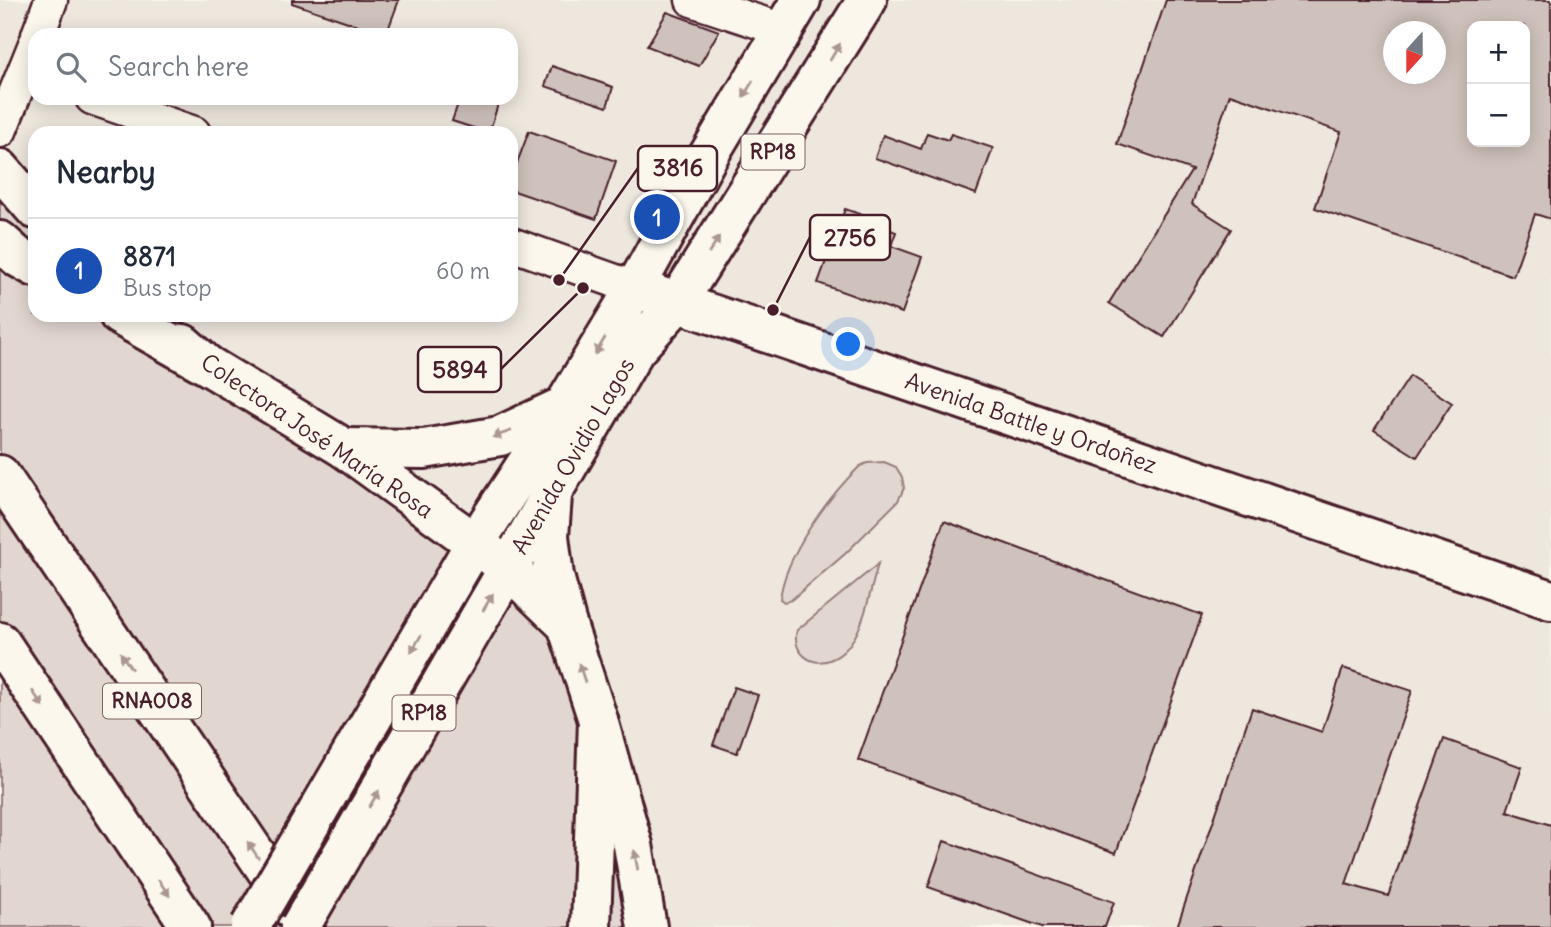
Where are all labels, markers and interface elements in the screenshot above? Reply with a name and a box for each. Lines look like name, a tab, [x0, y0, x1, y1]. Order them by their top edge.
north arrow	[1383, 21, 1446, 84]
map controls	[1467, 21, 1530, 147]
button: +	[1467, 21, 1530, 84]
search box	[28, 28, 518, 105]
one-way arrow	[829, 43, 841, 62]
icon: search	[52, 48, 90, 86]
text: Search here	[108, 50, 249, 83]
one-way arrow	[742, 79, 755, 98]
button: −	[1467, 84, 1530, 147]
road number: RP18	[742, 134, 804, 170]
callout: 3816	[638, 146, 717, 191]
text: 3816	[653, 152, 704, 182]
text: Nearby	[56, 153, 156, 191]
pin: 1	[634, 191, 680, 243]
callout: 2756	[810, 215, 890, 260]
text: 2756	[824, 222, 876, 252]
one-way arrow	[707, 235, 720, 255]
text: 8871	[123, 240, 176, 273]
text: 1	[74, 256, 84, 285]
text: 60 m	[436, 256, 490, 285]
text: Bus stop	[123, 273, 212, 302]
your location	[831, 327, 865, 361]
one-way arrow	[593, 337, 606, 356]
street label: Colectora José María Rosa	[196, 347, 439, 524]
callout: 5894	[418, 347, 501, 392]
street label: Avenida Ovidio Lagos	[505, 353, 641, 559]
text: 5894	[432, 354, 488, 384]
street label: Avenida Battle y Ordoñez	[902, 366, 1161, 479]
one-way arrow	[491, 429, 512, 440]
one-way arrow	[482, 592, 495, 611]
one-way arrow	[410, 635, 422, 654]
one-way arrow	[119, 652, 132, 671]
one-way arrow	[577, 662, 587, 683]
road number: RNA008	[103, 684, 201, 718]
one-way arrow	[31, 690, 45, 708]
road number: RP18	[392, 696, 456, 730]
one-way arrow	[368, 789, 380, 808]
one-way arrow	[246, 841, 260, 859]
one-way arrow	[630, 849, 641, 871]
one-way arrow	[158, 878, 171, 898]

